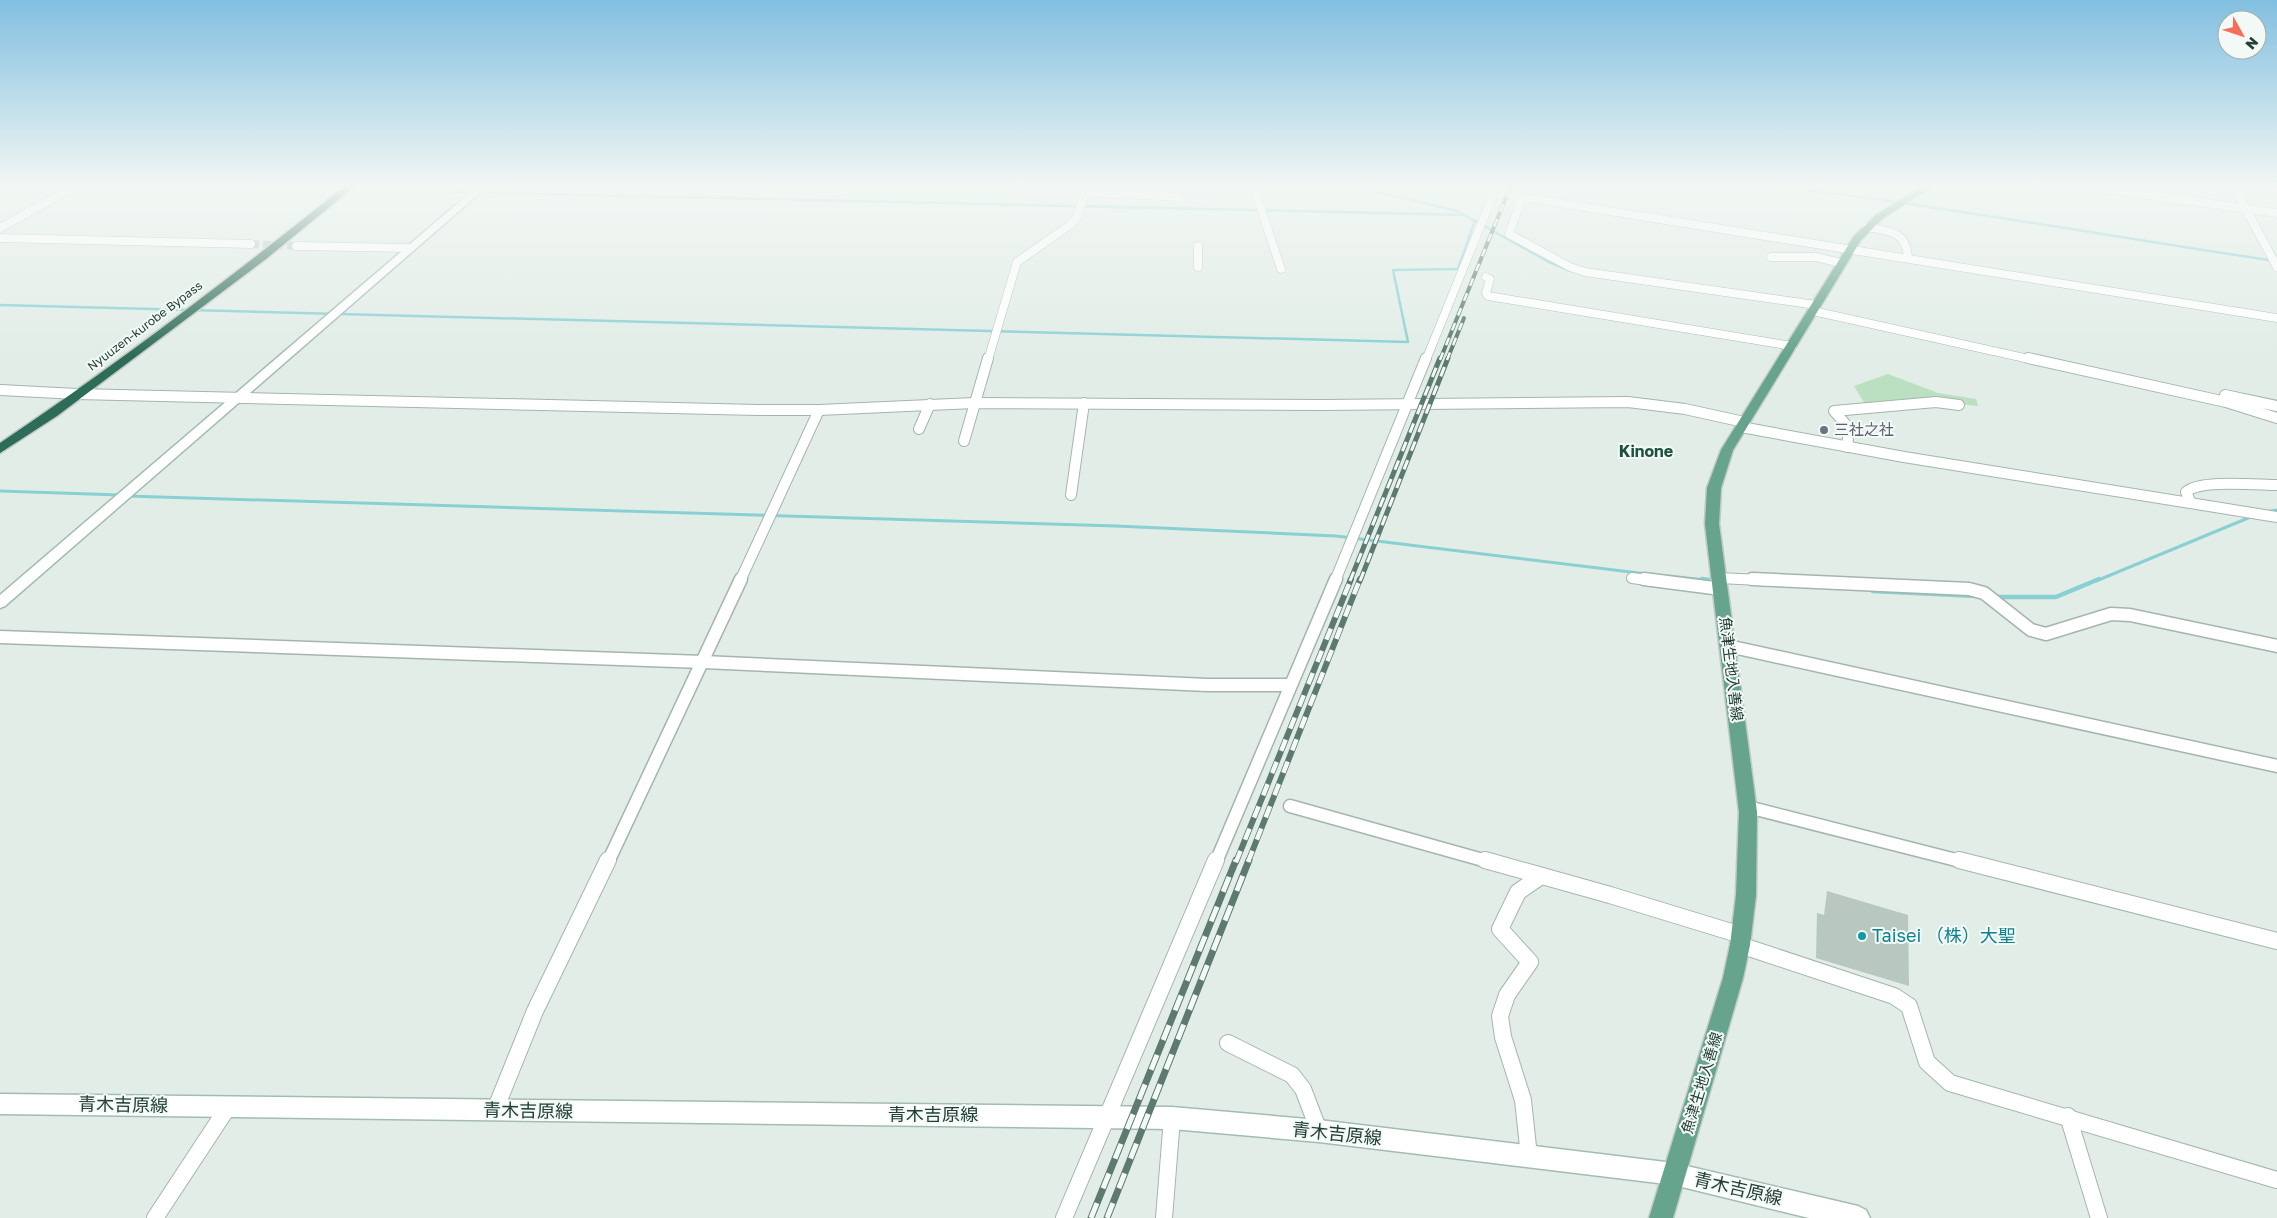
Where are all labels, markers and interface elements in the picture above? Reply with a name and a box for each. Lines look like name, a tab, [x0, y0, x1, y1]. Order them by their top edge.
north arrow	[2217, 10, 2267, 60]
text: N	[2242, 34, 2262, 53]
street label: Nyuuzen-kurobe Bypass	[84, 277, 205, 374]
place label: 三社之社	[1834, 420, 1894, 438]
marker: 三社之社	[1818, 424, 1830, 436]
district label: Kinone	[1619, 441, 1673, 461]
street label: 魚津生地入善線	[1717, 616, 1747, 722]
place label: Taisei （株）大聖	[1872, 924, 2016, 946]
marker: Taisei （株）大聖	[1856, 930, 1868, 942]
street label: 魚津生地入善線	[1677, 1030, 1725, 1136]
street label: 青木吉原線	[78, 1092, 168, 1116]
street label: 青木吉原線	[483, 1098, 573, 1122]
street label: 青木吉原線	[888, 1103, 978, 1125]
street label: 青木吉原線	[1291, 1117, 1383, 1149]
street label: 青木吉原線	[1692, 1167, 1785, 1209]

